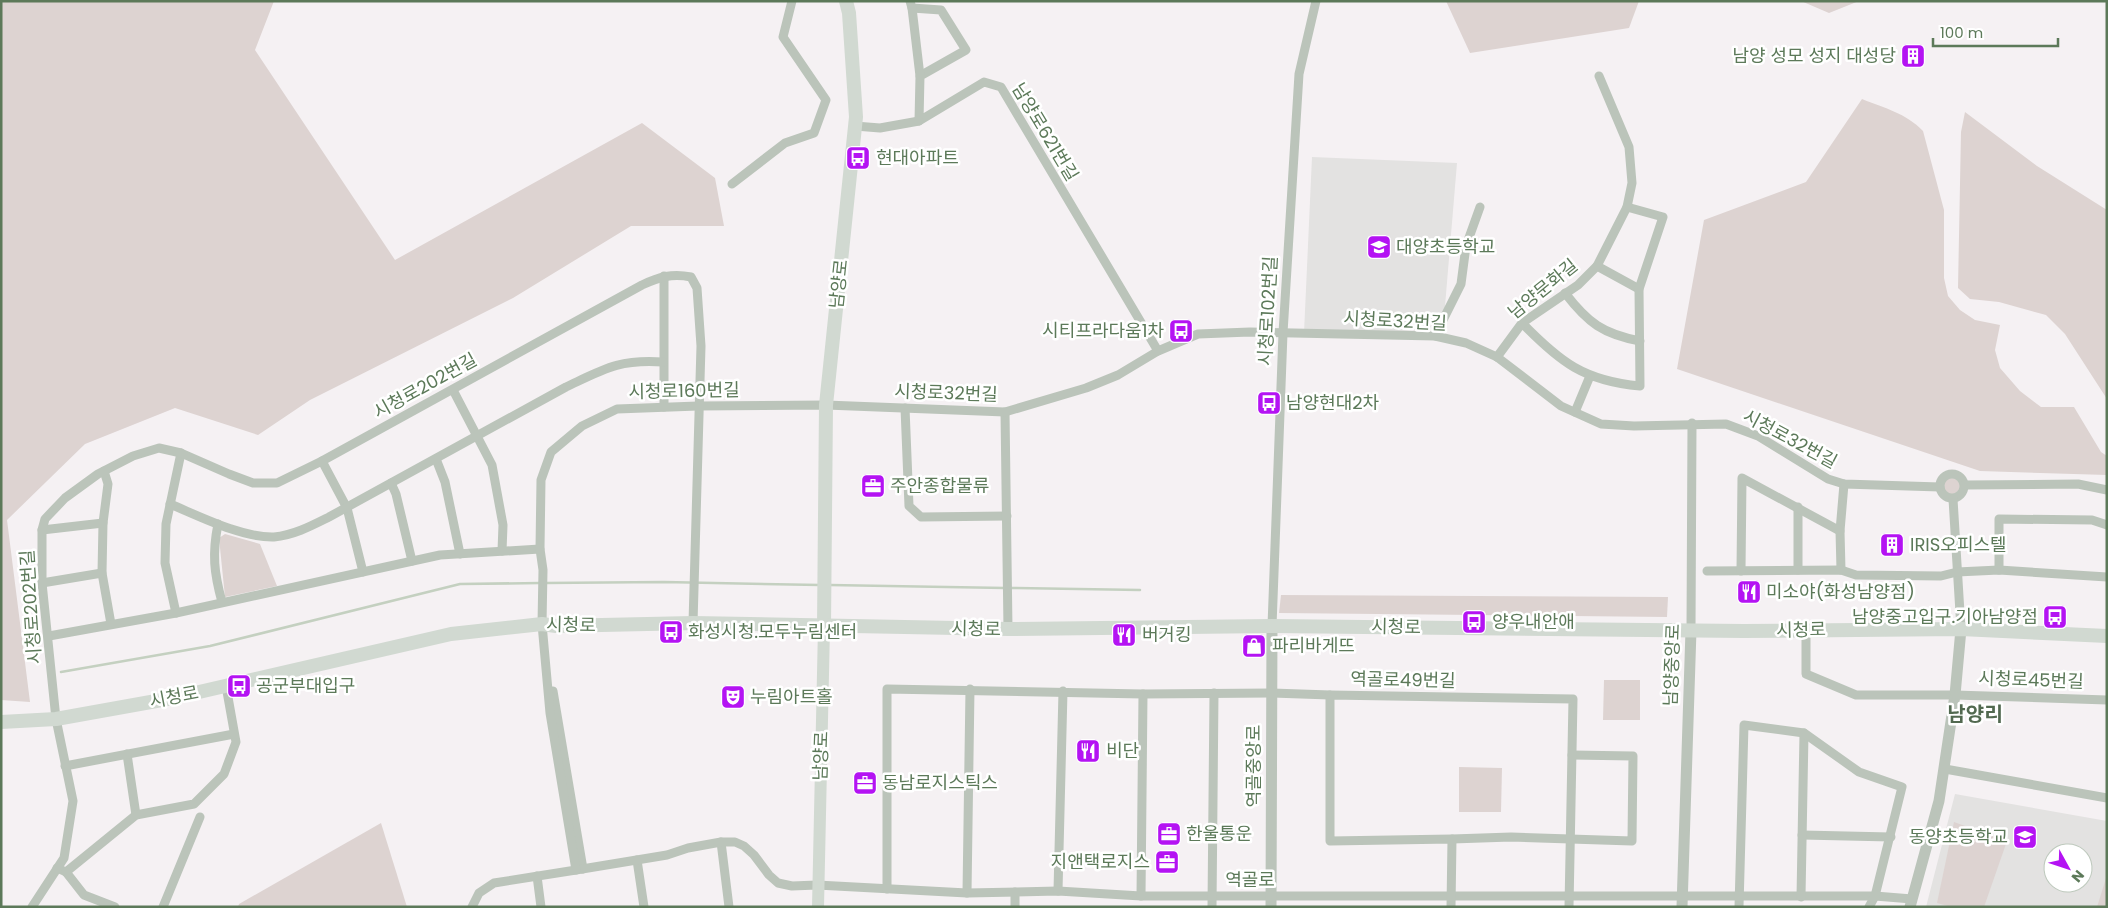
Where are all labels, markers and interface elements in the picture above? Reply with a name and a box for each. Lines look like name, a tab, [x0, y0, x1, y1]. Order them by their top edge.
scale bar	[1933, 15, 2058, 47]
text: 100 m	[1940, 22, 1983, 43]
place label: 남양 성모 성지 대성당	[1733, 43, 1896, 68]
building icon: 남양 성모 성지 대성당	[1900, 43, 1926, 69]
street label: 남양로621번길	[1006, 78, 1085, 185]
bus stop icon: 현대아파트	[845, 145, 871, 171]
place label: 현대아파트	[876, 145, 959, 170]
school or university icon: 대양초등학교	[1366, 234, 1392, 260]
place label: 대양초등학교	[1396, 234, 1495, 259]
street label: 남양문화길	[1503, 253, 1583, 324]
street label: 시청로102번길	[1252, 255, 1283, 367]
street label: 남양로	[823, 258, 854, 310]
street label: 시청로32번길	[1343, 305, 1447, 336]
place label: 시티프라다움1차	[1042, 318, 1164, 343]
bus stop icon: 시티프라다움1차	[1168, 318, 1194, 344]
street label: 시청로202번길	[368, 347, 481, 424]
street label: 시청로160번길	[628, 377, 740, 404]
street label: 시청로32번길	[894, 378, 998, 407]
bus stop icon: 남양현대2차	[1256, 390, 1282, 416]
place label: 남양현대2차	[1286, 390, 1380, 415]
street label: 시청로32번길	[1739, 403, 1842, 474]
office icon: 주안종합물류	[860, 473, 886, 499]
place label: 주안종합물류	[890, 473, 989, 498]
building icon: IRIS오피스텔	[1879, 532, 1905, 558]
place label: IRIS오피스텔	[1910, 532, 2007, 557]
street label: 시청로202번길	[14, 549, 47, 665]
restaurant icon: 미소야(화성남양점)	[1736, 579, 1762, 605]
place label: 미소야(화성남양점)	[1766, 579, 1915, 604]
place label: 남양중고입구.기아남양점	[1852, 604, 2038, 629]
bus stop icon: 남양중고입구.기아남양점	[2042, 604, 2068, 630]
bus stop icon: 양우내안애	[1461, 609, 1487, 635]
place label: 양우내안애	[1492, 609, 1575, 634]
street label: 시청로	[546, 612, 596, 637]
street label: 시청로	[1371, 614, 1421, 639]
street label: 시청로	[951, 616, 1001, 641]
street label: 시청로	[1776, 617, 1826, 642]
bus stop icon: 화성시청.모두누림센터	[658, 619, 684, 645]
place label: 화성시청.모두누림센터	[688, 619, 857, 644]
restaurant icon: 버거킹	[1111, 622, 1137, 648]
place label: 버거킹	[1142, 622, 1192, 647]
street label: 남양중앙로	[1658, 623, 1685, 707]
shop icon: 파리바게뜨	[1241, 633, 1267, 659]
place label: 파리바게뜨	[1272, 633, 1355, 658]
street label: 시청로45번길	[1978, 665, 2084, 694]
street label: 역골로49번길	[1350, 666, 1456, 693]
bus stop icon: 공군부대입구	[226, 673, 252, 699]
place label: 공군부대입구	[256, 673, 355, 698]
street label: 시청로	[147, 679, 201, 714]
theatre icon: 누림아트홀	[720, 684, 746, 710]
place label: 누림아트홀	[750, 684, 833, 709]
district label: 남양리	[1947, 700, 2003, 728]
street label: 역골중앙로	[1241, 725, 1266, 807]
street label: 남양로	[807, 731, 834, 781]
restaurant icon: 비단	[1075, 738, 1101, 764]
place label: 비단	[1106, 738, 1139, 763]
office icon: 동남로지스틱스	[852, 770, 878, 796]
place label: 동남로지스틱스	[882, 770, 998, 795]
office icon: 한울통운	[1156, 821, 1182, 847]
place label: 한울통운	[1186, 821, 1252, 846]
place label: 동양초등학교	[1909, 824, 2008, 849]
school or university icon: 동양초등학교	[2012, 824, 2038, 850]
north arrow	[2043, 843, 2093, 893]
place label: 지앤택로지스	[1051, 849, 1150, 874]
office icon: 지앤택로지스	[1154, 849, 1180, 875]
text: N	[2067, 866, 2089, 887]
street label: 역골로	[1225, 867, 1275, 892]

